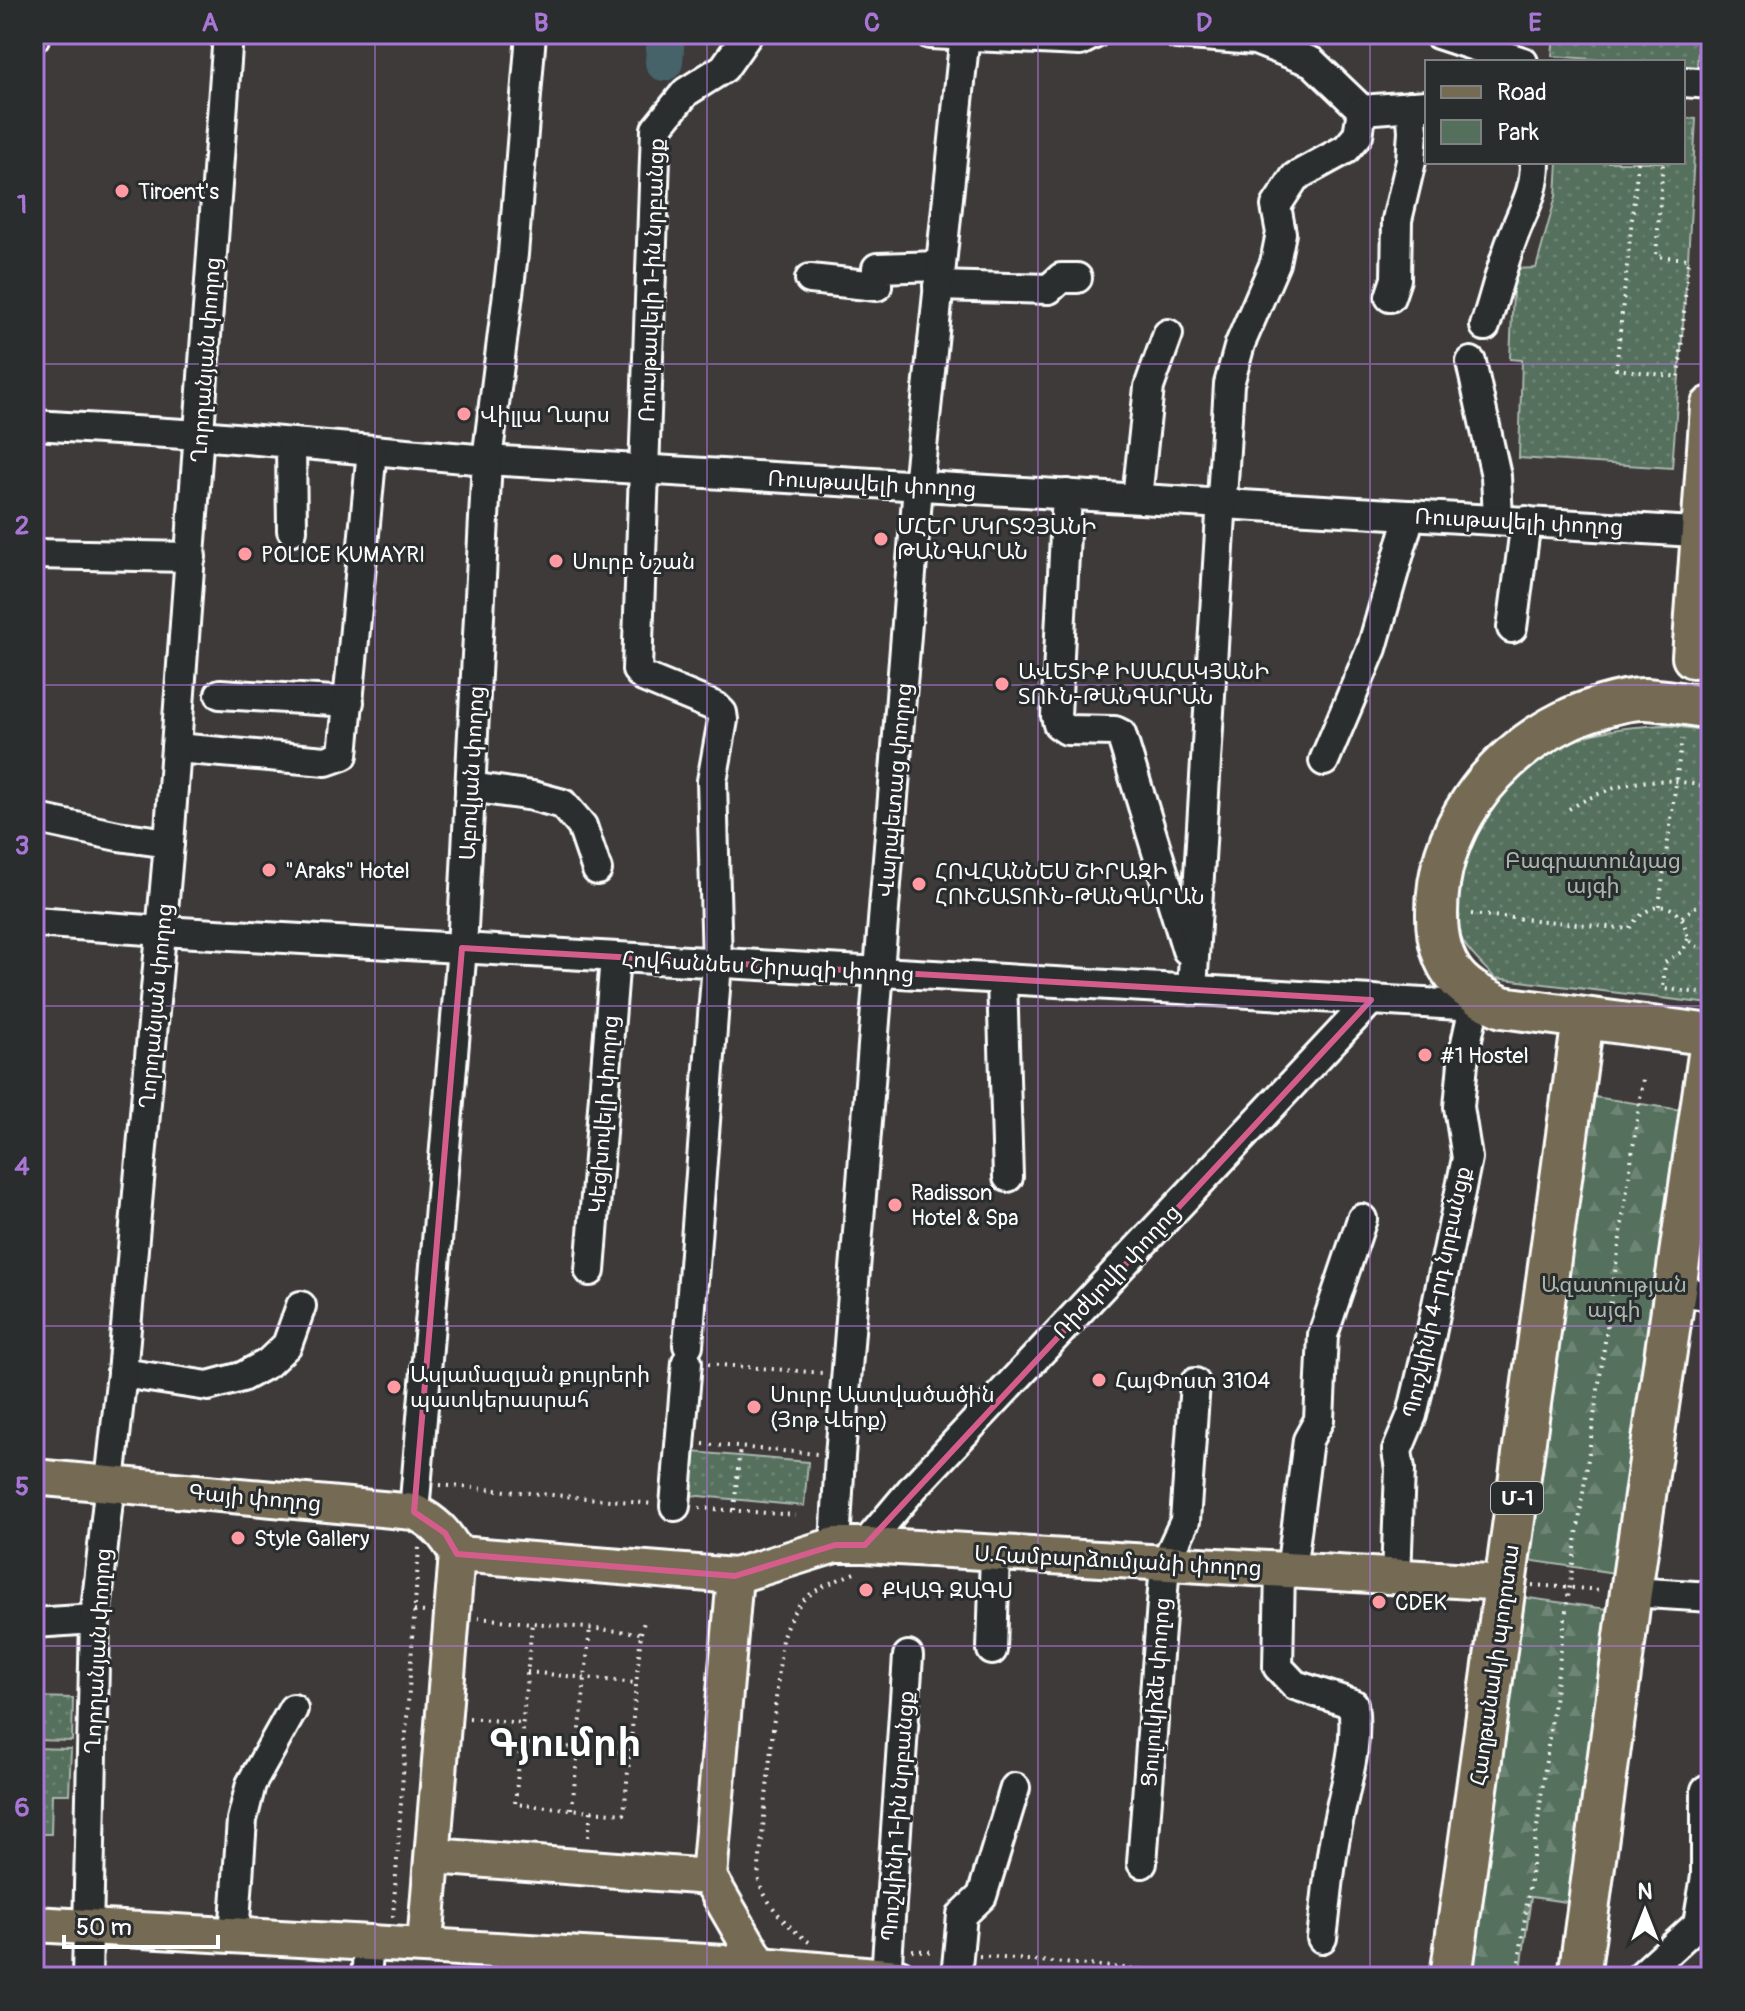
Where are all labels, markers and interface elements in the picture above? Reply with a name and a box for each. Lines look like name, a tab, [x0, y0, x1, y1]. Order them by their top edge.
text: A	[202, 7, 219, 39]
text: B	[534, 7, 548, 39]
text: C	[864, 7, 880, 39]
text: D	[1196, 7, 1212, 39]
text: E	[1528, 7, 1542, 39]
legend	[1425, 60, 1685, 164]
text: Road	[1497, 78, 1547, 107]
text: Park	[1497, 118, 1539, 147]
street label: Ռուսթավելի 1-ին նրբանցք	[633, 137, 671, 423]
place label: Tiroent's	[138, 178, 219, 206]
marker: Tiroent's	[113, 182, 131, 200]
text: 1	[17, 189, 27, 221]
street label: Ղորղանյան փողոց	[185, 256, 227, 464]
place label: Վիլլա Ղարս	[480, 401, 610, 429]
marker: Վիլլա Ղարս	[455, 405, 473, 423]
street label: Ռուսթավելի փողոց	[767, 465, 977, 503]
street label: Ռուսթավելի փողոց	[1414, 503, 1624, 541]
text: 2	[15, 510, 29, 542]
place label: ՄՀԵՐ ՄԿՐՏՉՅԱՆԻ ԹԱՆԳԱՐԱՆ	[897, 513, 1097, 566]
marker: ՄՀԵՐ ՄԿՐՏՉՅԱՆԻ ԹԱՆԳԱՐԱՆ	[872, 530, 890, 548]
place label: POLICE KUMAYRI	[261, 541, 425, 569]
marker: POLICE KUMAYRI	[236, 545, 254, 563]
place label: Սուրբ Նշան	[572, 548, 695, 576]
marker: Սուրբ Նշան	[547, 552, 565, 570]
place label: ԱՎԵՏԻՔ ԻՍԱՀԱԿՅԱՆԻ ՏՈՒՆ-ԹԱՆԳԱՐԱՆ	[1018, 658, 1270, 711]
marker: ԱՎԵՏԻՔ ԻՍԱՀԱԿՅԱՆԻ ՏՈՒՆ-ԹԱՆԳԱՐԱՆ	[993, 675, 1011, 693]
street label: Վարպետաց փողոց	[872, 682, 918, 899]
street label: Աբովյան փողոց	[453, 685, 491, 861]
text: 3	[15, 830, 29, 862]
park label: Բագրատունյաց այգի	[1505, 847, 1681, 900]
place label: "Araks" Hotel	[285, 857, 410, 885]
place label: ՀՈՎՀԱՆՆԵՍ ՇԻՐԱԶԻ ՀՈՒՇԱՏՈՒՆ-ԹԱՆԳԱՐԱՆ	[935, 858, 1205, 911]
marker: "Araks" Hotel	[260, 861, 278, 879]
marker: ՀՈՎՀԱՆՆԵՍ ՇԻՐԱԶԻ ՀՈՒՇԱՏՈՒՆ-ԹԱՆԳԱՐԱՆ	[910, 875, 928, 893]
street label: Ղորղանյան փողոց	[133, 902, 179, 1110]
street label: Հովհաննես Շիրազի փողոց	[621, 945, 915, 989]
street label: Կեցխովելի փողոց	[583, 1014, 625, 1214]
place label: #1 Hostel	[1440, 1042, 1529, 1070]
marker: #1 Hostel	[1416, 1046, 1434, 1064]
text: 4	[14, 1151, 30, 1183]
street label: Պուշկինի 4-րդ նրբանցք	[1397, 1164, 1477, 1421]
place label: Radisson Hotel & Spa	[911, 1179, 1018, 1232]
marker: Radisson Hotel & Spa	[886, 1196, 904, 1214]
street label: Ռիժկովի փողոց	[1047, 1198, 1187, 1345]
park label: Ազատության այգի	[1541, 1271, 1687, 1324]
place label: Ասլամազյան քույրերի պատկերասրահ	[410, 1361, 650, 1414]
place label: ՀայՓոստ 3104	[1115, 1367, 1271, 1395]
marker: ՀայՓոստ 3104	[1090, 1371, 1108, 1389]
marker: Ասլամազյան քույրերի պատկերասրահ	[385, 1378, 403, 1396]
place label: Սուրբ Աստվածածին (Յոթ Վերք)	[770, 1381, 995, 1434]
marker: Սուրբ Աստվածածին (Յոթ Վերք)	[745, 1398, 763, 1416]
text: 5	[15, 1471, 29, 1503]
street label: Գայի փողոց	[187, 1478, 322, 1518]
road number: Մ-1	[1491, 1482, 1543, 1514]
place label: Style Gallery	[254, 1525, 369, 1553]
marker: Style Gallery	[229, 1529, 247, 1547]
street label: Ս.Համբարձումյանի փողոց	[973, 1539, 1263, 1583]
street label: Հաղթանակի պողոտա	[1464, 1543, 1526, 1788]
street label: Ղորղանյան փողոց	[79, 1547, 117, 1755]
place label: ՔԿԱԳ ԶԱԳՍ	[882, 1577, 1013, 1605]
marker: ՔԿԱԳ ԶԱԳՍ	[857, 1581, 875, 1599]
place label: CDEK	[1395, 1589, 1447, 1617]
marker: CDEK	[1370, 1593, 1388, 1611]
street label: Ցուլուկիձե փողոց	[1135, 1596, 1177, 1788]
street label: Պուշկինի 1-ին նրբանցք	[875, 1690, 921, 1943]
district label: Գյումրի	[488, 1720, 642, 1768]
text: 6	[14, 1792, 30, 1824]
north arrow	[1605, 1871, 1685, 1951]
text: N	[1638, 1878, 1653, 1906]
scale bar	[64, 1899, 218, 1949]
text: 50 m	[76, 1913, 132, 1942]

